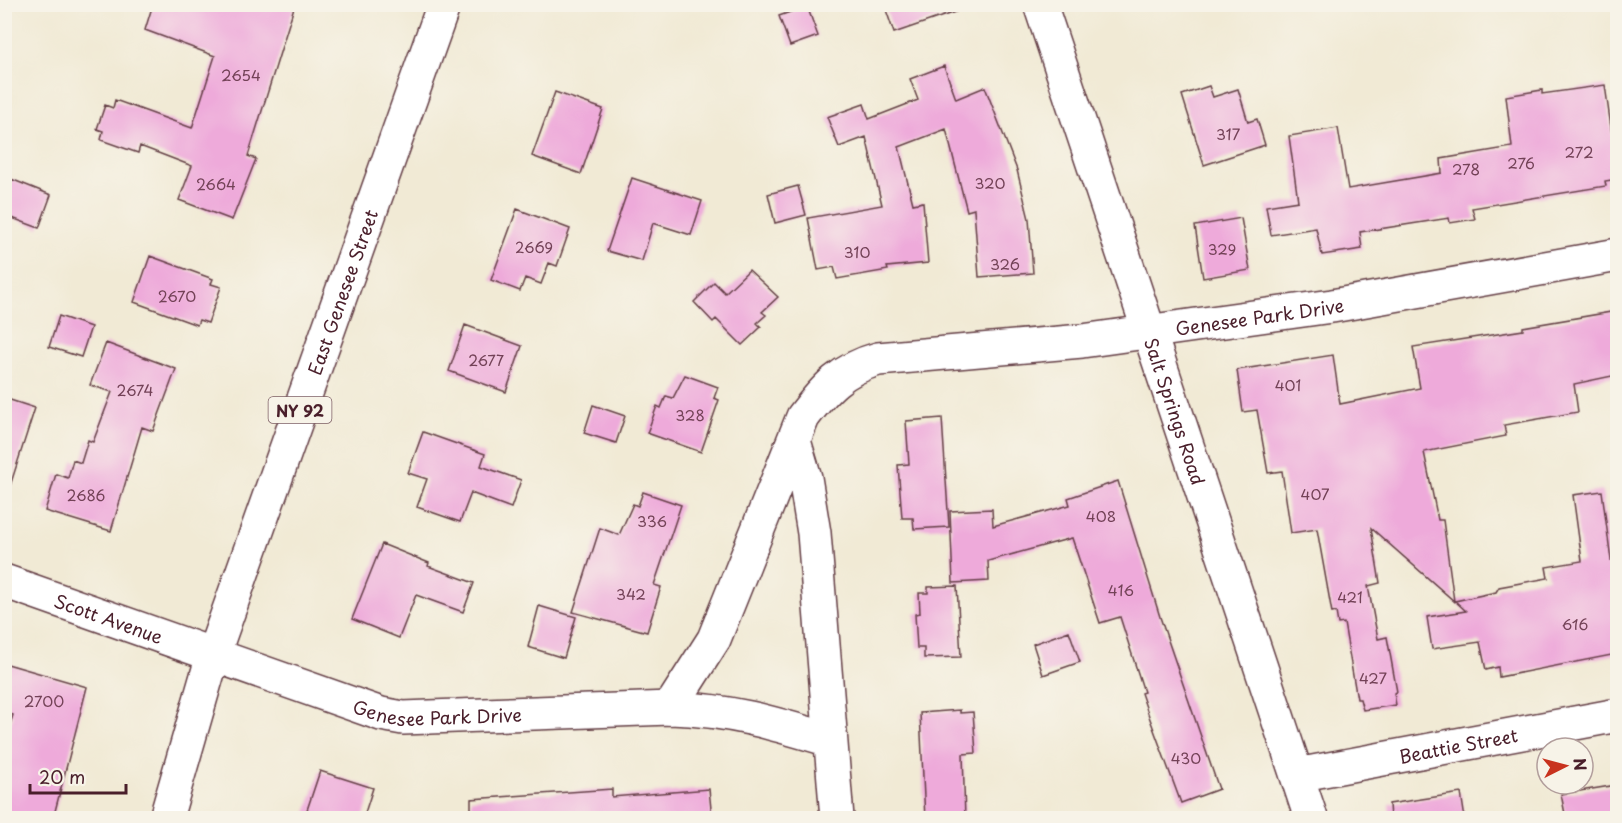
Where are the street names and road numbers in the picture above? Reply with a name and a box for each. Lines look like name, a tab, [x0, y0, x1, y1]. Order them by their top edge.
street label: East Genesee Street	[300, 205, 384, 378]
street label: Genesee Park Drive	[1174, 291, 1346, 341]
street label: Salt Springs Road	[1138, 334, 1213, 488]
road number: NY 92	[268, 397, 332, 423]
street label: Scott Avenue	[51, 586, 167, 650]
street label: Genesee Park Drive	[349, 692, 522, 732]
street label: Beattie Street	[1397, 721, 1520, 769]

